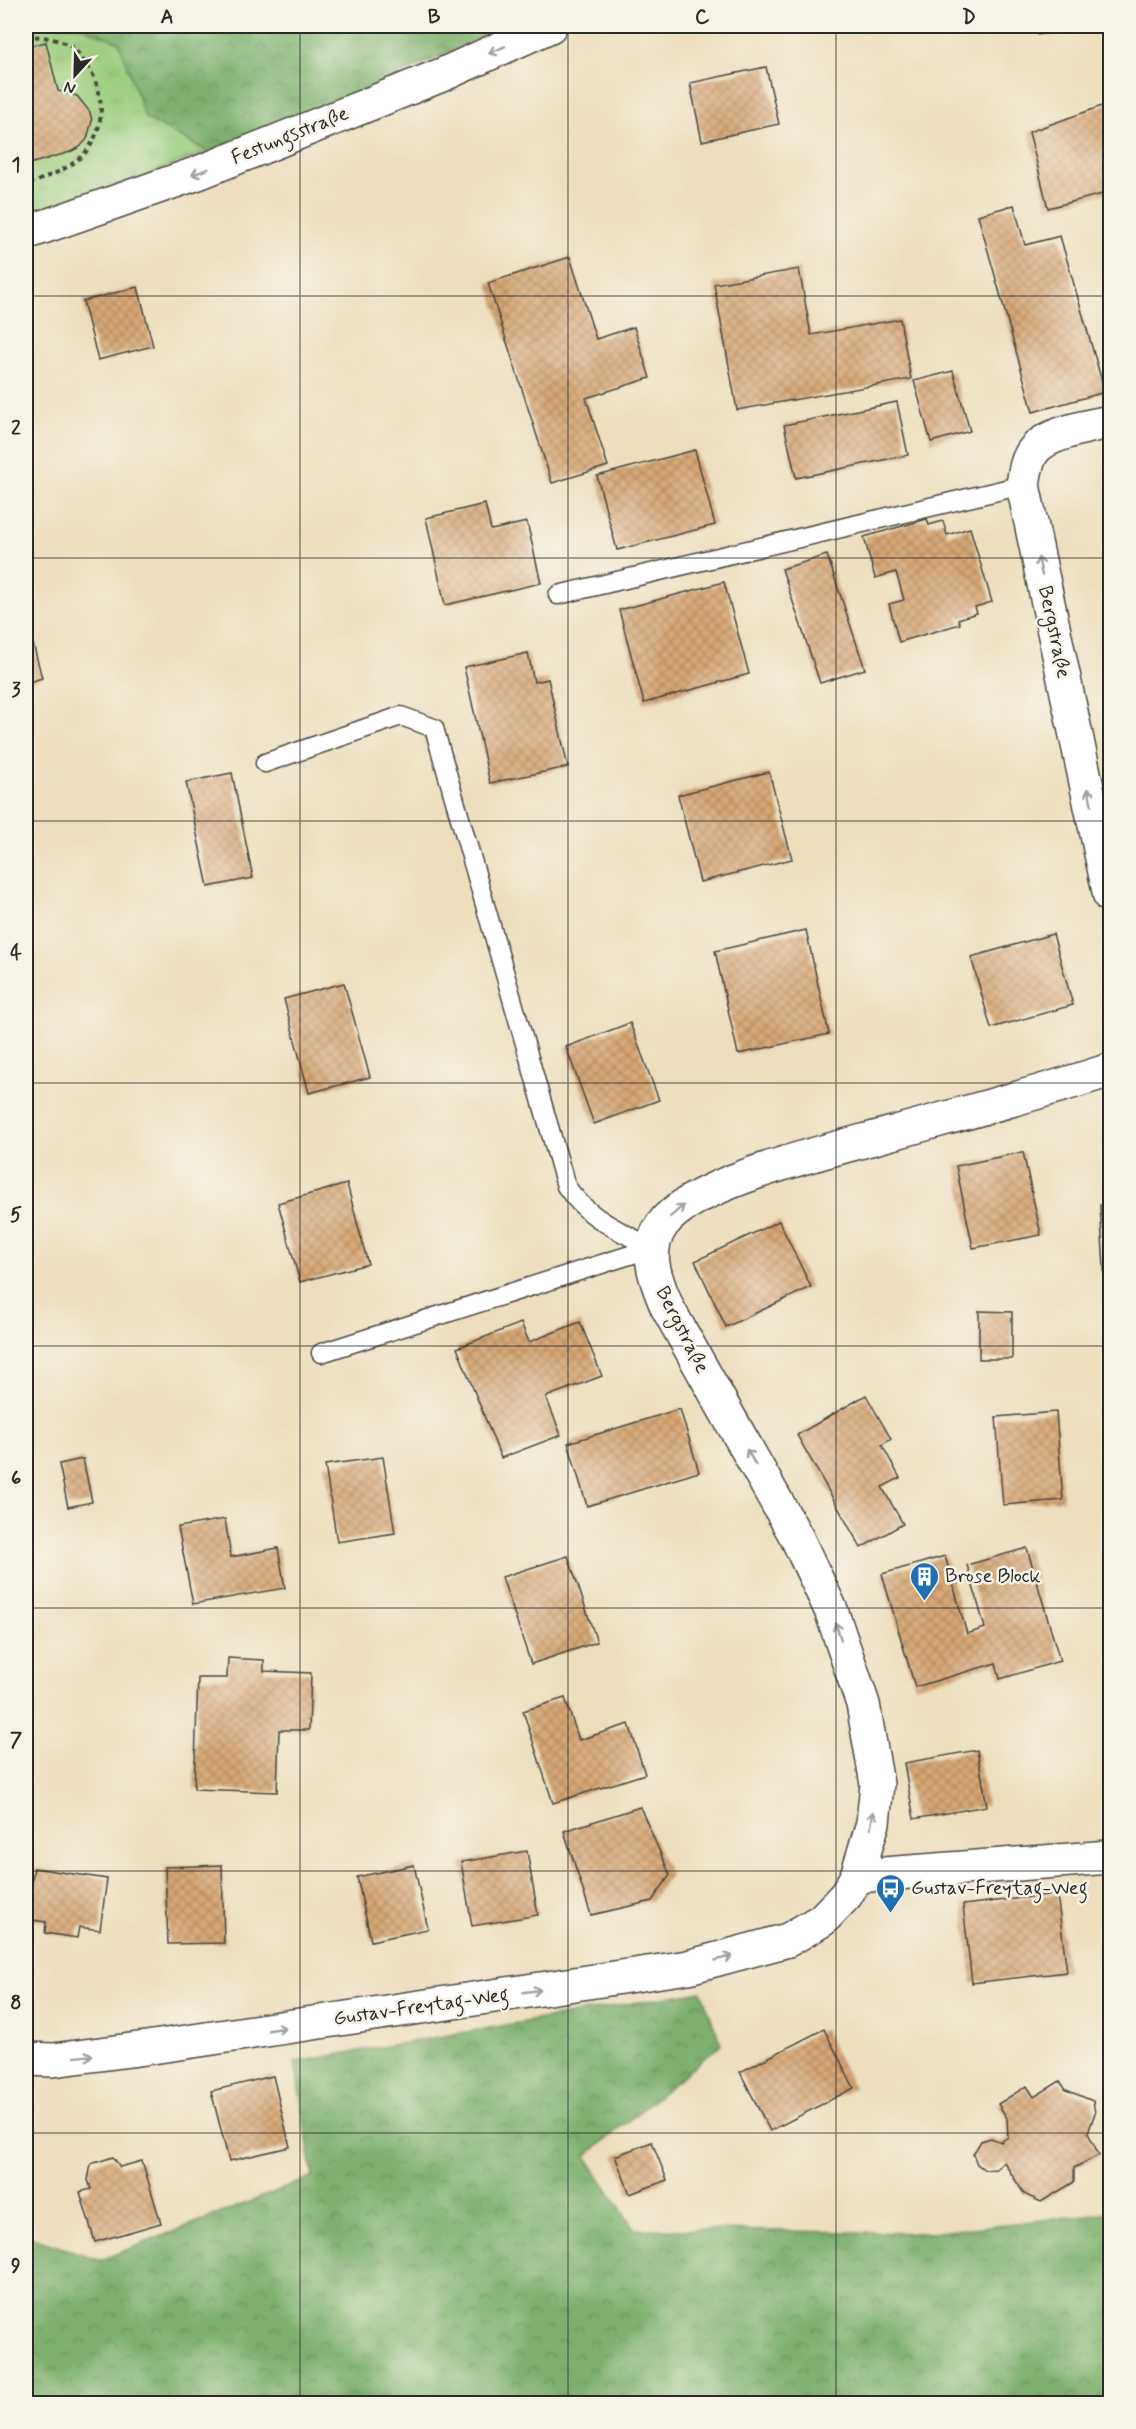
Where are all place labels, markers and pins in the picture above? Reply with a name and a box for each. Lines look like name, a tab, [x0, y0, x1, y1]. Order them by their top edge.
building icon: Brose Block	[908, 1560, 940, 1602]
place label: Brose Block	[945, 1563, 1041, 1590]
bus stop icon: Gustav-Freytag-Weg	[874, 1872, 906, 1914]
place label: Gustav-Freytag-Weg	[911, 1875, 1088, 1904]

